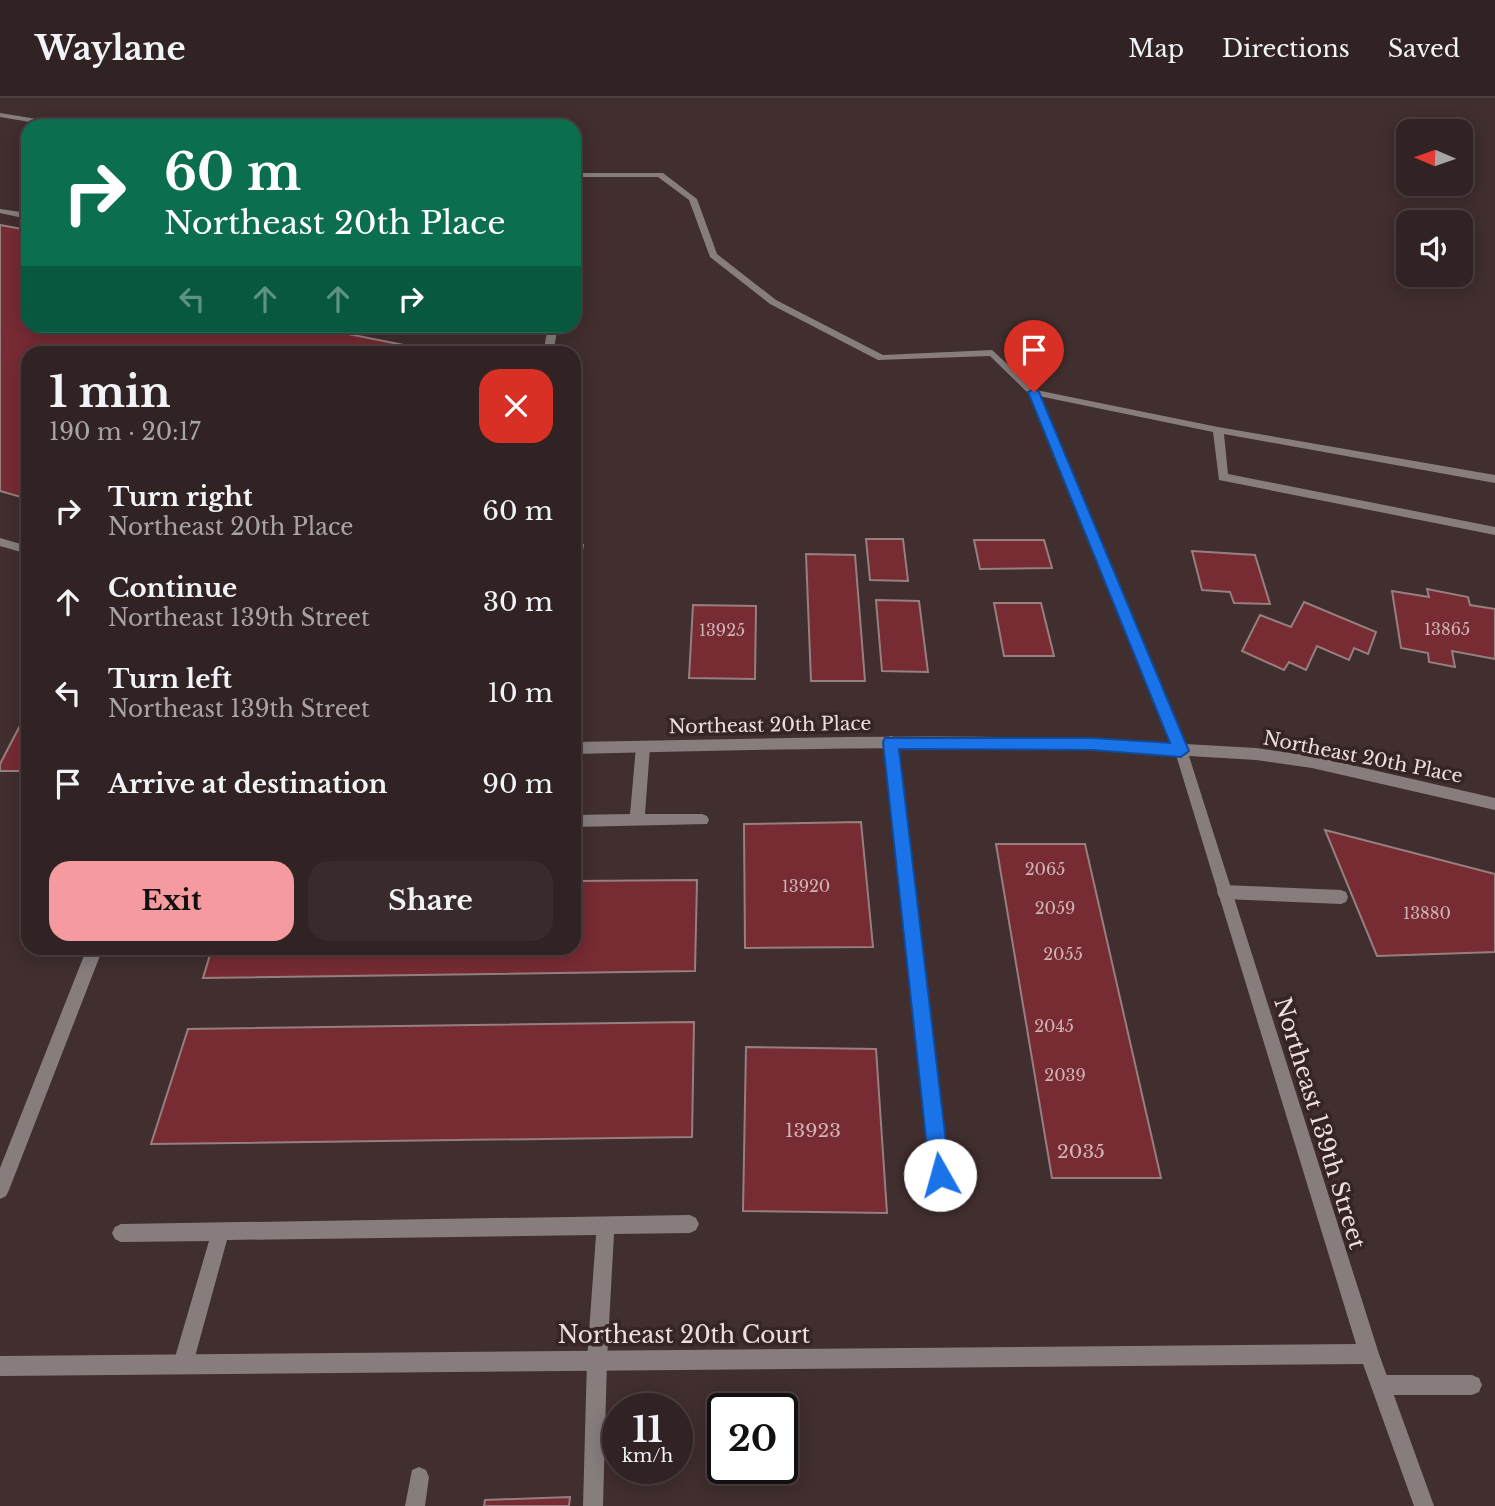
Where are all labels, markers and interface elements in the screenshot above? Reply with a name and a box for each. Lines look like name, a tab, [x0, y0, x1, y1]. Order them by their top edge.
text: Waylane	[35, 28, 186, 69]
text: Map	[1128, 34, 1184, 63]
text: Directions	[1222, 34, 1350, 63]
text: Saved	[1388, 34, 1460, 63]
north arrow	[1396, 119, 1474, 196]
map controls	[1396, 119, 1473, 287]
text: 60 m	[164, 142, 301, 203]
icon: right	[49, 147, 140, 238]
text: Northeast 20th Place	[164, 203, 506, 243]
button: sound	[1396, 210, 1473, 287]
icon: left	[173, 280, 211, 318]
icon: ahead	[246, 280, 284, 318]
icon: ahead	[319, 280, 357, 318]
icon: right	[392, 280, 430, 318]
pin	[1004, 320, 1064, 392]
icon: arrive	[1015, 331, 1053, 369]
text: 1 min	[49, 366, 171, 418]
button: close	[479, 369, 553, 443]
text: 190 m · 20:17	[49, 418, 200, 446]
text: Turn right	[108, 481, 253, 513]
icon: right	[49, 492, 87, 530]
text: 60 m	[482, 495, 553, 527]
text: Northeast 20th Place	[108, 513, 353, 541]
text: Continue	[108, 572, 237, 604]
icon: ahead	[49, 583, 87, 621]
text: 30 m	[483, 586, 553, 618]
text: Northeast 139th Street	[108, 604, 370, 632]
house number: 13865	[1424, 619, 1470, 639]
house number: 13925	[699, 620, 745, 640]
text: Turn left	[108, 663, 232, 695]
icon: left	[49, 674, 87, 712]
text: 10 m	[487, 677, 553, 709]
text: Northeast 139th Street	[108, 695, 370, 723]
street label: Northeast 20th Place	[668, 712, 872, 738]
street label: Northeast 20th Place	[1261, 726, 1465, 788]
icon: arrive	[49, 765, 87, 803]
text: Arrive at destination	[108, 768, 388, 800]
text: 90 m	[482, 768, 553, 800]
house number: 2065	[1025, 859, 1065, 879]
button: Exit	[49, 861, 294, 941]
button: Share	[308, 861, 553, 941]
house number: 13920	[782, 876, 830, 896]
house number: 2059	[1035, 898, 1075, 918]
house number: 13880	[1403, 903, 1451, 923]
house number: 2055	[1043, 944, 1083, 964]
street label: Northeast 139th Street	[1268, 994, 1372, 1253]
house number: 2045	[1034, 1016, 1074, 1036]
house number: 2039	[1044, 1065, 1086, 1085]
house number: 13923	[785, 1119, 841, 1142]
position arrow	[903, 1138, 977, 1212]
house number: 2035	[1057, 1140, 1105, 1163]
street label: Northeast 20th Court	[558, 1321, 811, 1349]
speed limit sign: 20	[707, 1393, 798, 1484]
text: 11	[632, 1408, 663, 1451]
text: km/h	[622, 1445, 673, 1467]

